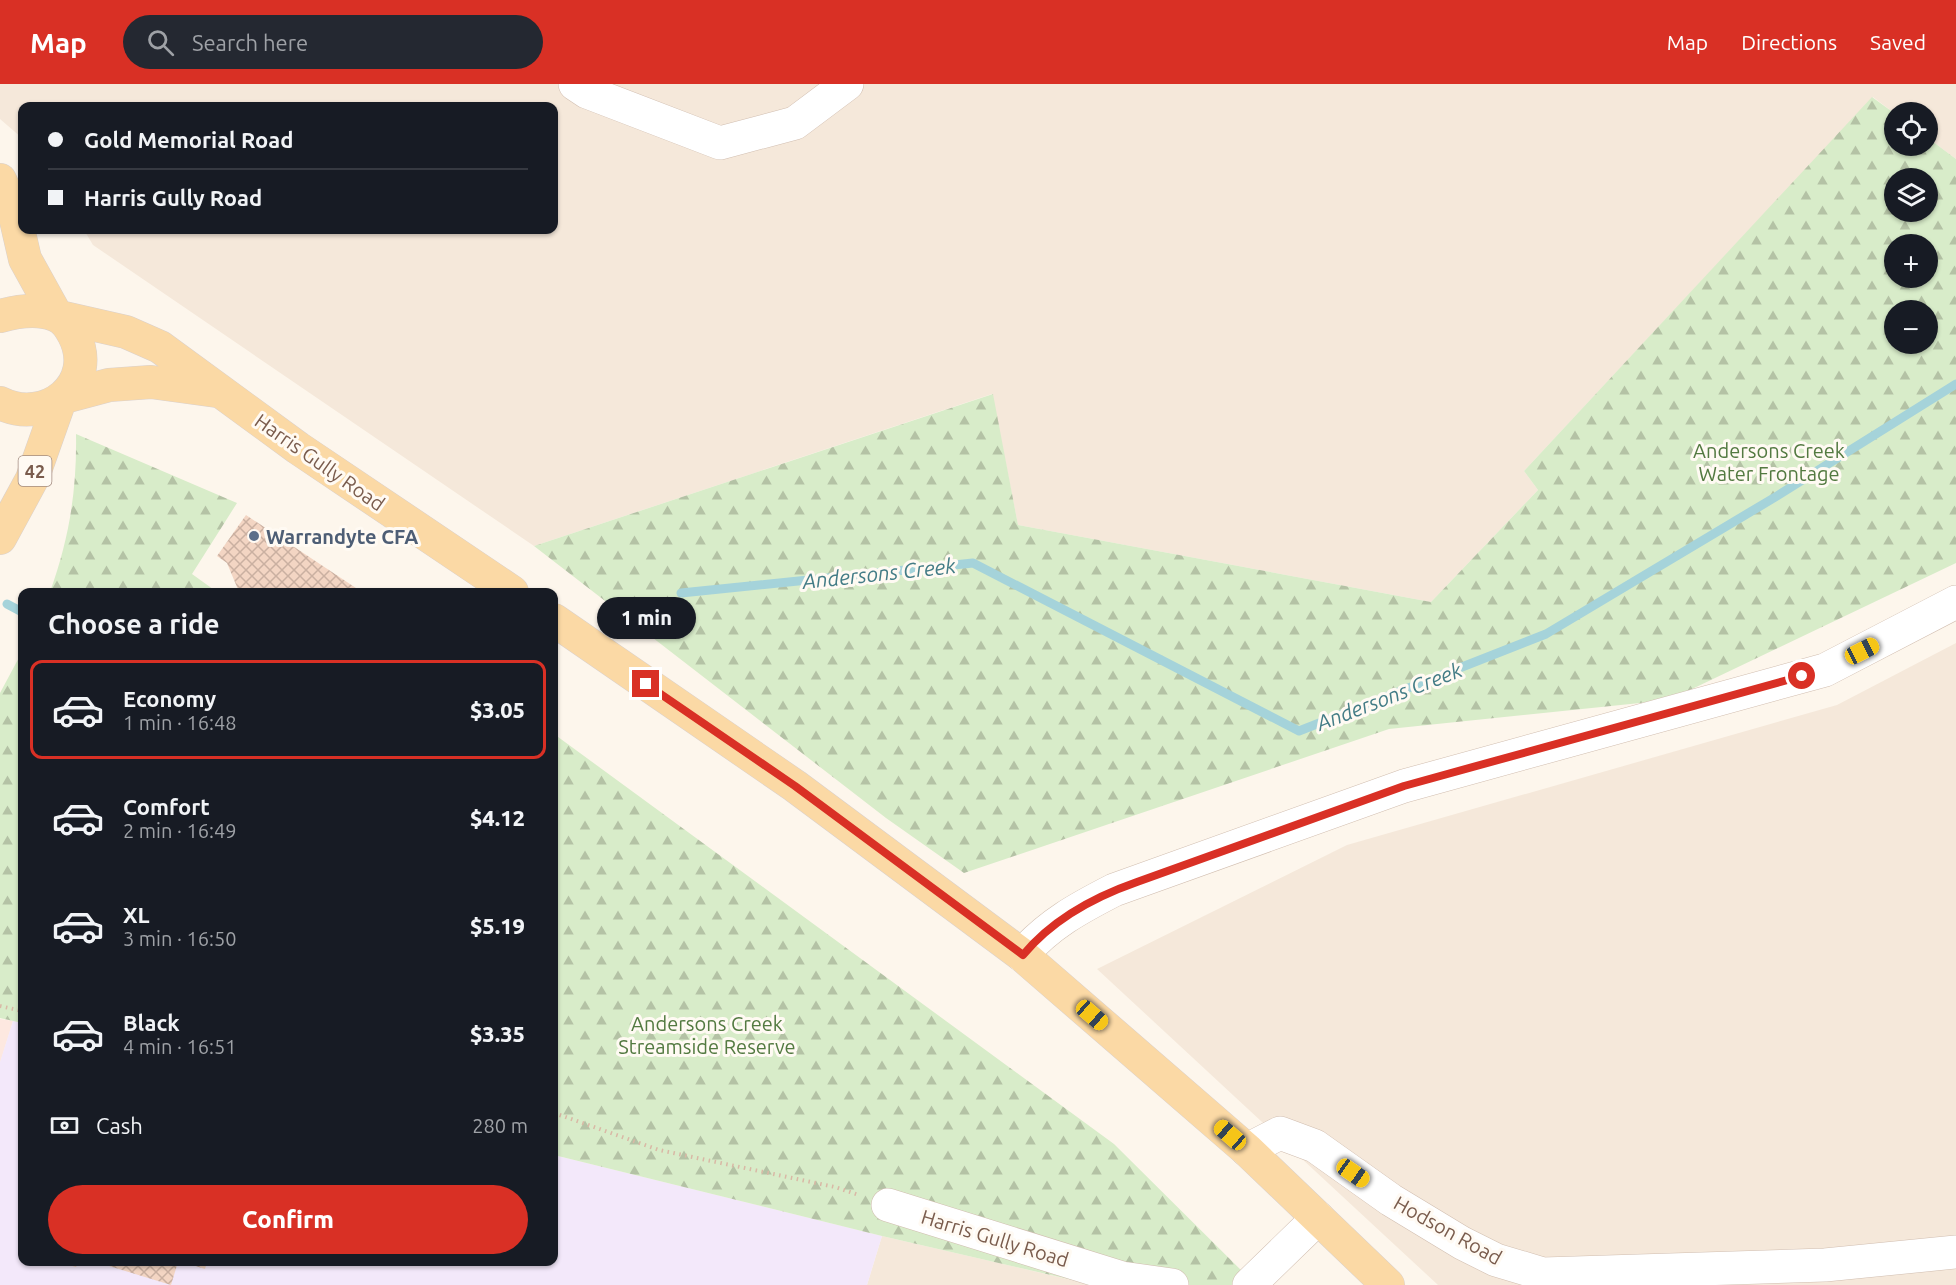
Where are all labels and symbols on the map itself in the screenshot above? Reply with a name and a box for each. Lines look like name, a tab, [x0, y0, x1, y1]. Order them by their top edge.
street label: Harris Gully Road	[251, 409, 389, 515]
park label: Andersons Creek Water Frontage	[1693, 439, 1845, 485]
road number: 42	[18, 456, 51, 486]
place label: Warrandyte CFA	[266, 525, 418, 548]
marker: Warrandyte CFA	[247, 529, 261, 543]
water label: Andersons Creek	[800, 553, 957, 593]
callout: 1 min	[596, 597, 696, 639]
car	[1842, 635, 1882, 667]
water label: Andersons Creek	[1312, 657, 1465, 735]
route start	[1788, 662, 1815, 689]
route end	[632, 670, 659, 697]
car	[1073, 996, 1111, 1034]
park label: Andersons Creek Streamside Reserve	[618, 1012, 796, 1058]
car	[1211, 1116, 1249, 1154]
car	[1333, 1155, 1373, 1191]
street label: Hodson Road	[1390, 1191, 1506, 1269]
street label: Harris Gully Road	[918, 1205, 1072, 1271]

